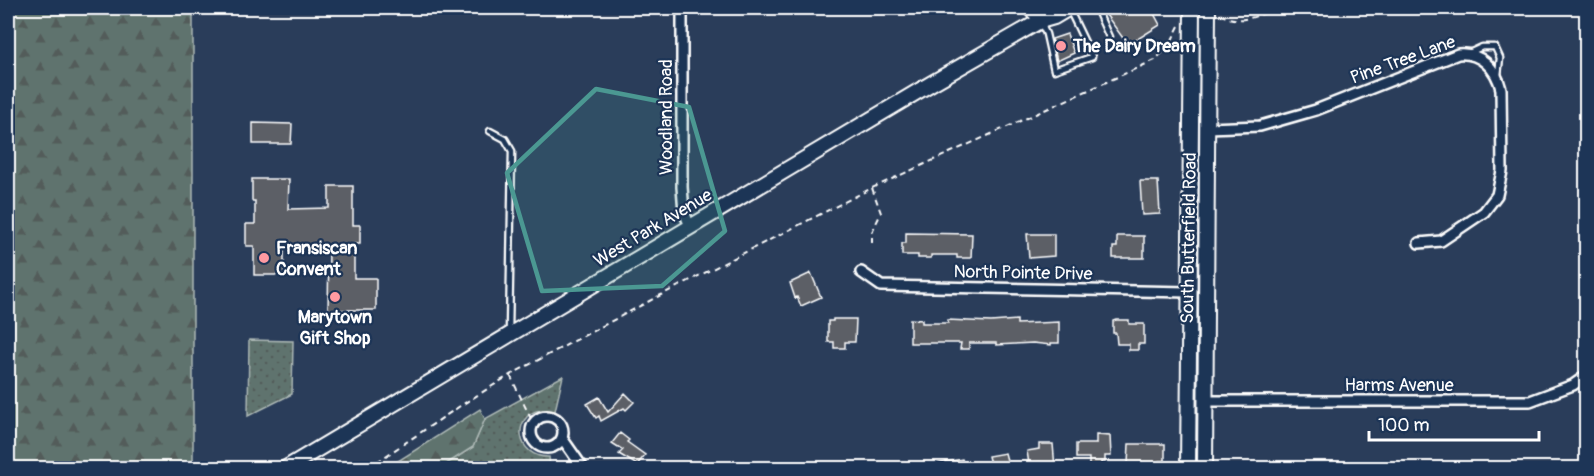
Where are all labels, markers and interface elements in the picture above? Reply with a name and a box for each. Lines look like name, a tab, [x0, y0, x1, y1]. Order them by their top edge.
street label: Pine Tree Lane	[1347, 30, 1459, 90]
place label: The Dairy Dream	[1072, 35, 1196, 58]
marker: The Dairy Dream	[1054, 39, 1068, 53]
street label: Woodland Road	[655, 59, 678, 175]
street label: South Butterfield Road	[1176, 152, 1202, 324]
street label: West Park Avenue	[590, 184, 717, 272]
place label: Fransiscan Convent	[276, 237, 357, 281]
marker: Fransiscan Convent	[257, 251, 271, 265]
street label: North Pointe Drive	[953, 260, 1093, 286]
marker: Marytown Gift Shop	[328, 290, 342, 304]
place label: Marytown Gift Shop	[298, 306, 372, 350]
street label: Harms Avenue	[1344, 374, 1454, 397]
scale bar	[1369, 404, 1538, 442]
text: 100 m	[1378, 414, 1430, 437]

